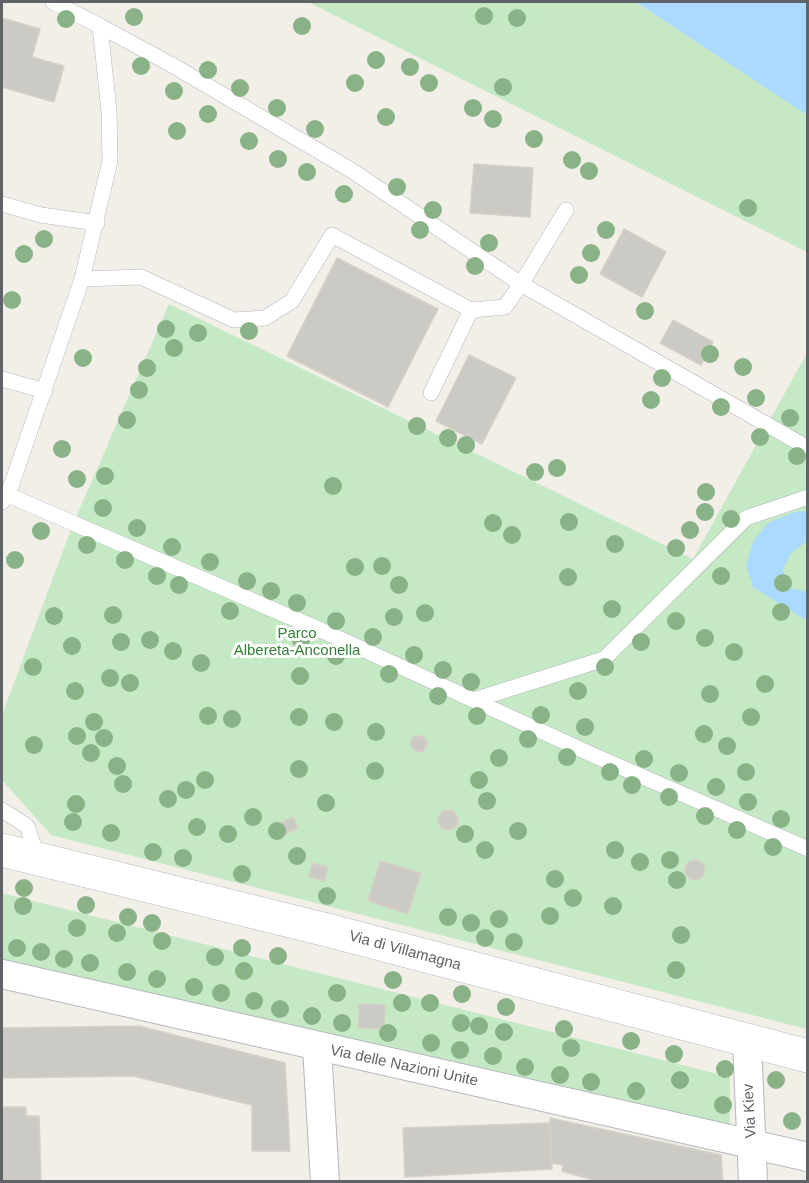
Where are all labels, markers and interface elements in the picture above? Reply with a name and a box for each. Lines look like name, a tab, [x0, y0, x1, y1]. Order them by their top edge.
park label: Parco Albereta-Anconella	[234, 625, 360, 660]
street label: Via di Villamagna	[347, 927, 463, 975]
street label: Via delle Nazioni Unite	[328, 1042, 480, 1090]
street label: Via Kiev	[740, 1083, 760, 1139]

